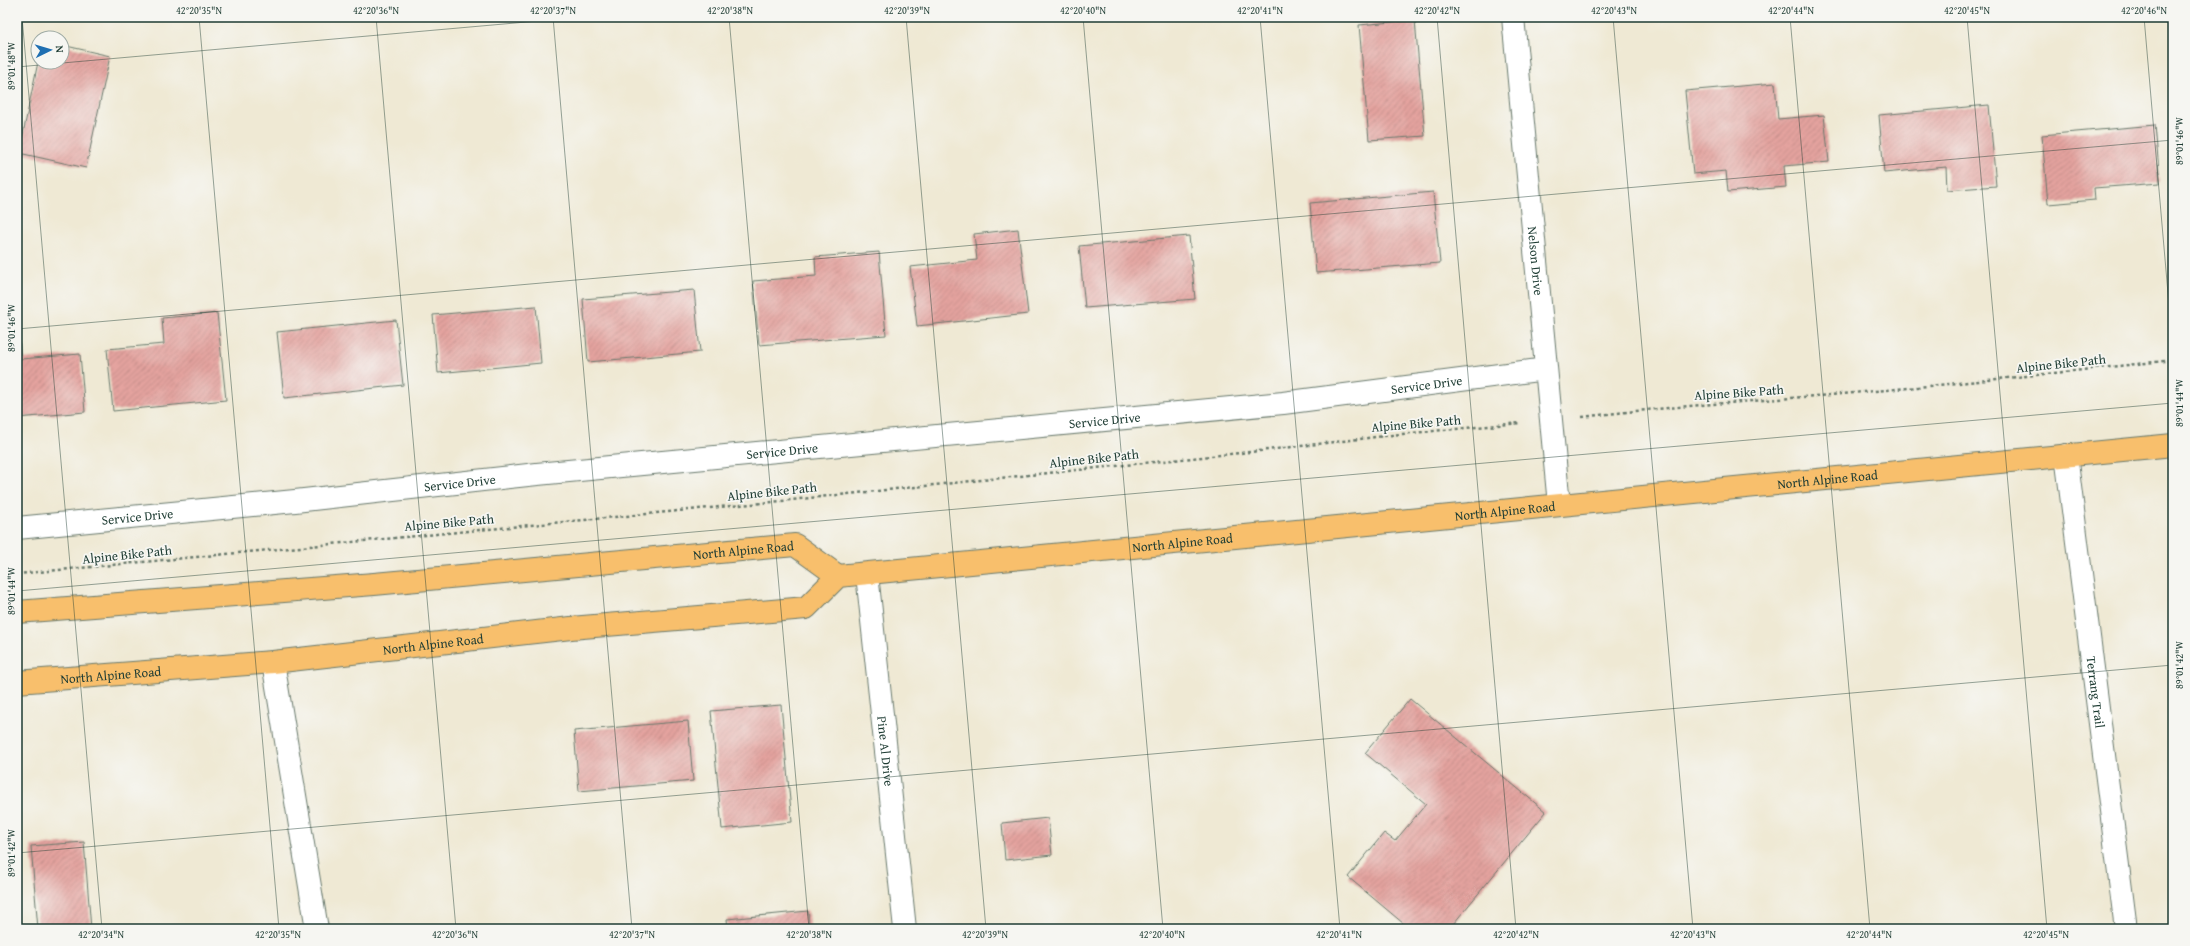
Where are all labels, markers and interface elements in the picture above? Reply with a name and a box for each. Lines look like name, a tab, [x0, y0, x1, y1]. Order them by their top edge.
text: 42°20'35"N	[176, 3, 222, 18]
text: 42°20'36"N	[353, 3, 399, 18]
text: 42°20'37"N	[530, 3, 576, 18]
text: 42°20'38"N	[707, 3, 753, 18]
text: 42°20'39"N	[884, 3, 930, 18]
text: 42°20'40"N	[1060, 3, 1106, 18]
text: 42°20'41"N	[1237, 3, 1283, 18]
text: 42°20'42"N	[1414, 3, 1460, 18]
text: 42°20'43"N	[1591, 3, 1637, 18]
text: 42°20'44"N	[1768, 3, 1814, 18]
text: 42°20'45"N	[1944, 3, 1990, 18]
text: 42°20'46"N	[2121, 3, 2167, 18]
north arrow	[30, 30, 70, 70]
text: 89°01'48"W	[4, 42, 19, 90]
text: N	[52, 45, 68, 54]
text: 89°01'46"W	[2172, 117, 2187, 165]
street label: Nelson Drive	[1523, 225, 1548, 296]
text: 89°01'46"W	[4, 304, 19, 352]
street label: Alpine Bike Path	[2015, 349, 2107, 378]
street label: Service Drive	[1390, 371, 1464, 399]
text: 89°01'44"W	[2172, 379, 2187, 427]
street label: Alpine Bike Path	[1694, 380, 1785, 405]
street label: Service Drive	[1068, 408, 1141, 433]
street label: Alpine Bike Path	[1370, 410, 1462, 437]
street label: Service Drive	[745, 438, 819, 464]
street label: Alpine Bike Path	[1048, 444, 1140, 473]
street label: North Alpine Road	[1776, 465, 1879, 494]
street label: Service Drive	[423, 470, 497, 497]
street label: Alpine Bike Path	[726, 477, 818, 506]
street label: North Alpine Road	[1454, 497, 1556, 525]
street label: Service Drive	[101, 504, 174, 530]
street label: Alpine Bike Path	[403, 509, 495, 536]
street label: North Alpine Road	[1131, 528, 1234, 557]
street label: North Alpine Road	[692, 536, 795, 564]
street label: Alpine Bike Path	[81, 540, 173, 569]
text: 89°01'44"W	[4, 567, 19, 615]
street label: North Alpine Road	[382, 629, 485, 659]
text: 89°01'42"W	[2172, 641, 2187, 689]
street label: Terrang Trail	[2082, 655, 2110, 730]
street label: North Alpine Road	[60, 662, 162, 689]
street label: Pine Al Drive	[872, 715, 899, 787]
text: 89°01'42"W	[4, 829, 19, 877]
text: 42°20'34"N	[78, 927, 124, 942]
text: 42°20'35"N	[255, 927, 301, 942]
text: 42°20'36"N	[432, 927, 478, 942]
text: 42°20'37"N	[609, 927, 655, 942]
text: 42°20'38"N	[786, 927, 832, 942]
text: 42°20'39"N	[962, 927, 1008, 942]
text: 42°20'40"N	[1139, 927, 1185, 942]
text: 42°20'41"N	[1316, 927, 1362, 942]
text: 42°20'42"N	[1493, 927, 1539, 942]
text: 42°20'43"N	[1670, 927, 1716, 942]
text: 42°20'44"N	[1846, 927, 1892, 942]
text: 42°20'45"N	[2023, 927, 2069, 942]

